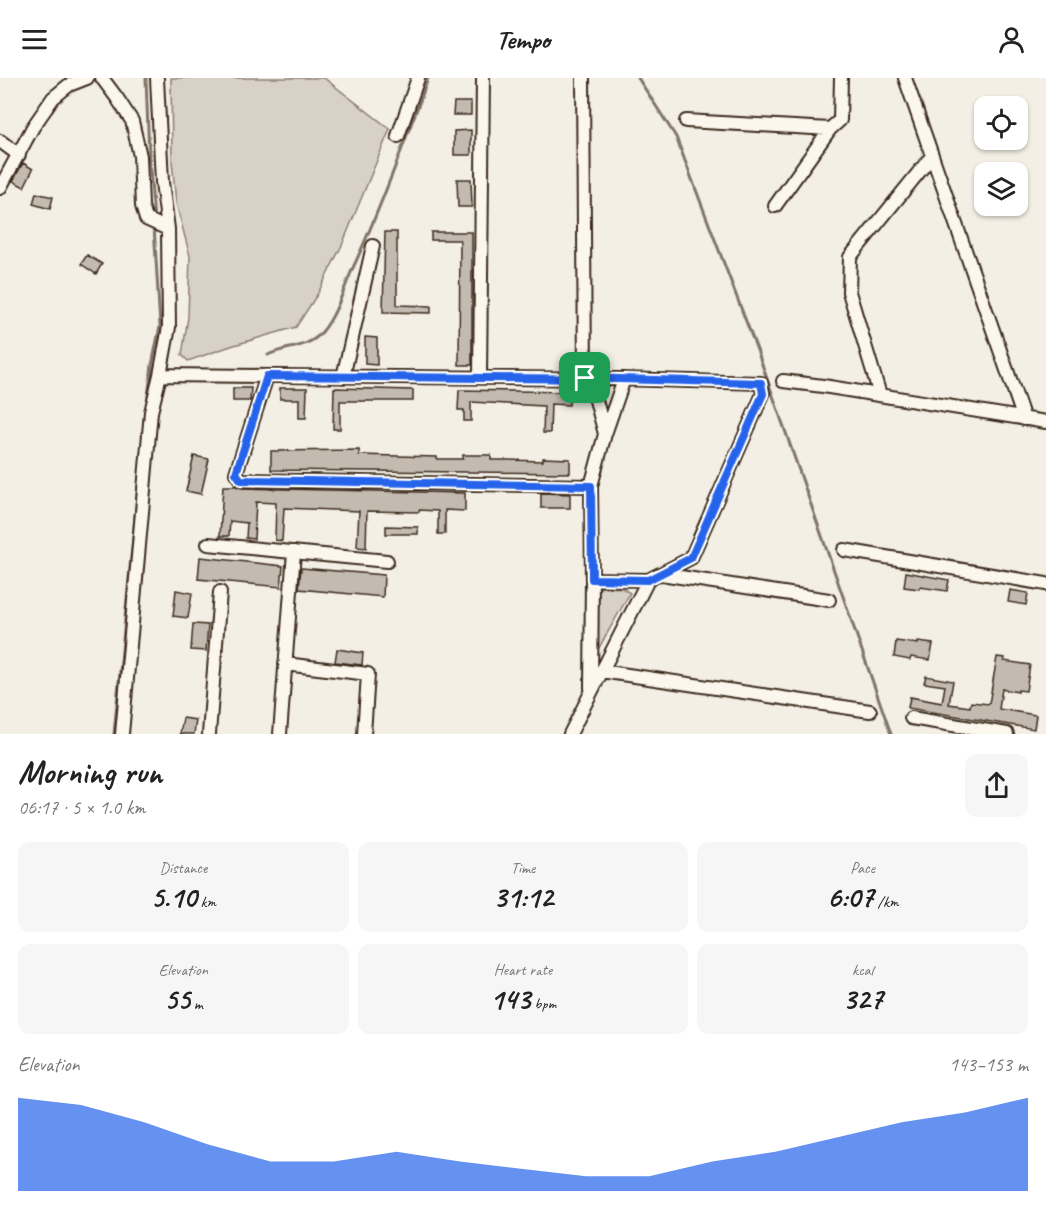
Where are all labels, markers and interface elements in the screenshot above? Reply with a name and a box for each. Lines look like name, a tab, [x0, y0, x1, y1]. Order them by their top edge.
text: Tempo	[496, 22, 550, 56]
icon: menu	[18, 23, 51, 56]
icon: person	[995, 23, 1028, 56]
map controls	[974, 96, 1028, 216]
button: locate	[974, 96, 1028, 150]
button: layers	[974, 162, 1028, 216]
pin	[559, 352, 610, 403]
icon: arrive	[568, 361, 601, 394]
text: Morning run	[18, 751, 162, 793]
button: share	[965, 754, 1028, 817]
text: 06:17 · 5 × 1.0 km	[18, 795, 145, 820]
text: Distance	[159, 858, 207, 878]
text: Time	[511, 858, 535, 878]
text: Pace	[850, 858, 875, 878]
text: 5.10	[151, 878, 197, 916]
text: 31:12	[493, 878, 553, 916]
text: 6:07	[827, 878, 874, 916]
text: km	[197, 892, 216, 912]
text: /km	[874, 892, 899, 912]
text: Elevation	[159, 960, 208, 980]
text: Heart rate	[494, 960, 552, 980]
text: kcal	[852, 960, 873, 980]
text: 55	[164, 980, 190, 1018]
text: 143	[490, 980, 530, 1018]
text: 327	[842, 980, 883, 1018]
text: m	[190, 994, 203, 1014]
text: bpm	[530, 994, 556, 1014]
text: Elevation	[18, 1052, 80, 1077]
text: 143–153 m	[949, 1052, 1028, 1077]

